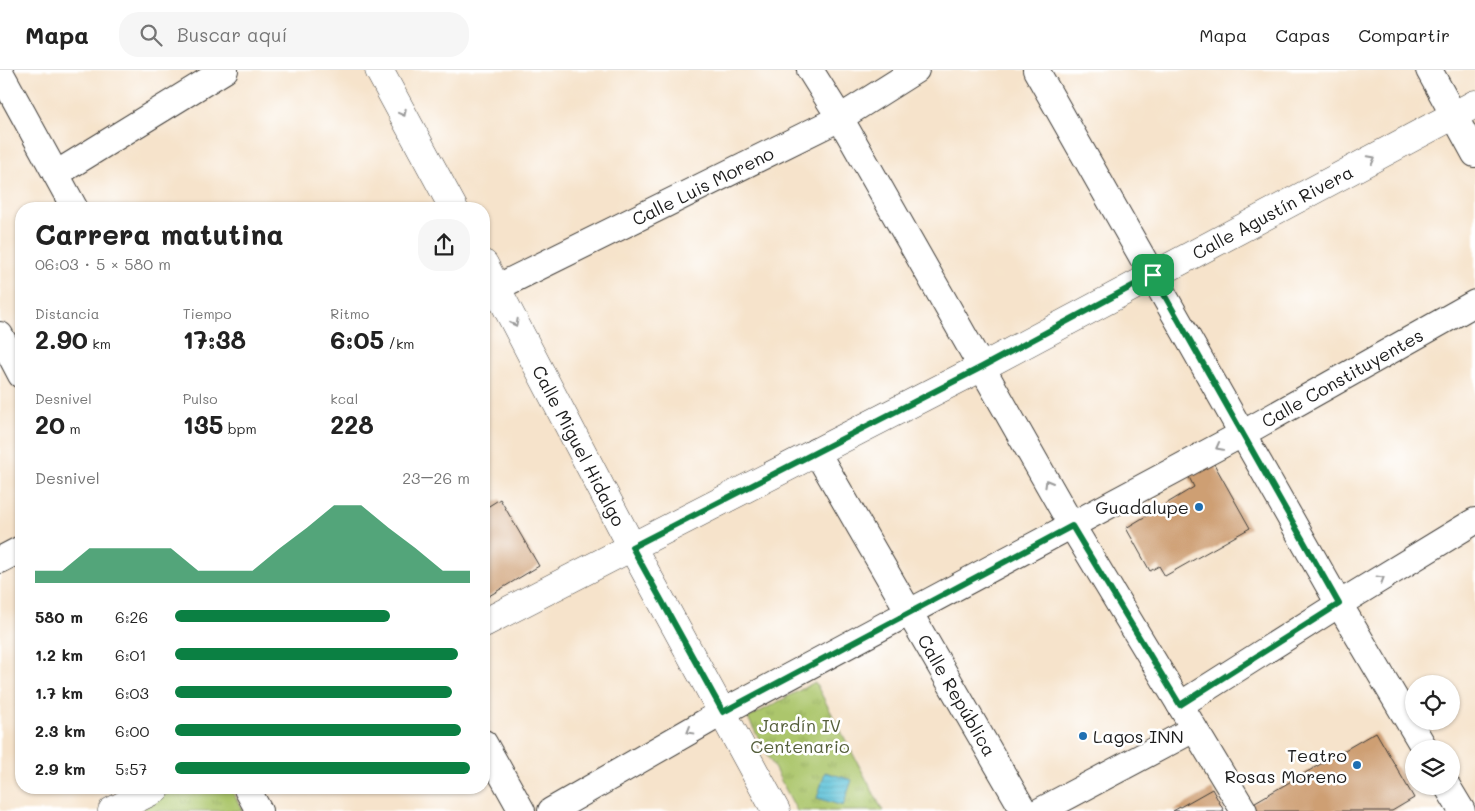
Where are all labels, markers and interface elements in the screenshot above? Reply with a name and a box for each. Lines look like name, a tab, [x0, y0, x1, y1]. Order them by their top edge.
search box	[119, 12, 469, 57]
text: Mapa	[25, 19, 89, 50]
icon: search	[137, 21, 165, 49]
text: Buscar aquí	[177, 22, 287, 47]
text: Mapa	[1199, 23, 1247, 47]
text: Capas	[1275, 23, 1330, 47]
text: Compartir	[1358, 23, 1450, 47]
one-way arrow	[396, 108, 406, 117]
street label: Calle Luis Moreno	[628, 141, 778, 231]
one-way arrow	[1367, 155, 1376, 165]
street label: Calle Agustín Rivera	[1188, 159, 1357, 265]
text: Carrera matutina	[35, 216, 284, 252]
button: share	[418, 219, 470, 271]
text: 06:03 · 5 × 580 m	[35, 253, 171, 274]
pin	[1132, 254, 1174, 296]
icon: arrive	[1139, 261, 1167, 289]
text: Distancia	[35, 304, 100, 323]
text: Tiempo	[183, 304, 232, 323]
text: Ritmo	[330, 304, 369, 323]
one-way arrow	[509, 317, 519, 326]
text: 2.90	[35, 323, 88, 355]
text: 17:38	[183, 323, 246, 355]
text: 6:05	[330, 323, 384, 355]
street label: Calle Constituyentes	[1257, 323, 1427, 433]
text: km	[88, 334, 111, 353]
text: /km	[384, 334, 415, 353]
street label: Calle Miguel Hidalgo	[527, 361, 631, 531]
text: Desnivel	[35, 389, 92, 408]
text: Pulso	[183, 389, 218, 408]
text: kcal	[330, 389, 358, 408]
text: 20	[35, 408, 65, 440]
text: 135	[183, 408, 223, 440]
text: 228	[330, 408, 374, 440]
text: m	[65, 419, 81, 438]
text: bpm	[223, 419, 257, 438]
one-way arrow	[1215, 440, 1224, 450]
text: Desnivel	[35, 467, 100, 488]
text: 23–26 m	[402, 467, 470, 488]
one-way arrow	[1044, 480, 1054, 489]
place label: Guadalupe	[1095, 495, 1189, 519]
marker: Guadalupe	[1193, 501, 1205, 513]
one-way arrow	[1375, 575, 1384, 585]
text: 580 m	[35, 606, 83, 627]
text: 6:26	[115, 606, 148, 627]
street label: Calle República	[912, 630, 1002, 761]
text: 1.2 km	[35, 644, 83, 665]
text: 6:01	[115, 644, 147, 665]
map controls	[1405, 675, 1460, 795]
button: locate	[1405, 675, 1460, 730]
text: 1.7 km	[35, 682, 83, 703]
text: 6:03	[115, 682, 149, 703]
park label: Jardín IV Centenario	[750, 713, 850, 758]
text: 2.3 km	[35, 720, 86, 741]
text: 6:00	[115, 720, 149, 741]
one-way arrow	[687, 724, 696, 734]
place label: Lagos INN	[1093, 724, 1184, 748]
marker: Lagos INN	[1077, 730, 1089, 742]
button: layers	[1405, 740, 1460, 795]
place label: Teatro Rosas Moreno	[1224, 743, 1347, 788]
text: 2.9 km	[35, 758, 86, 779]
text: 5:57	[115, 758, 148, 779]
marker: Teatro Rosas Moreno	[1351, 759, 1363, 771]

